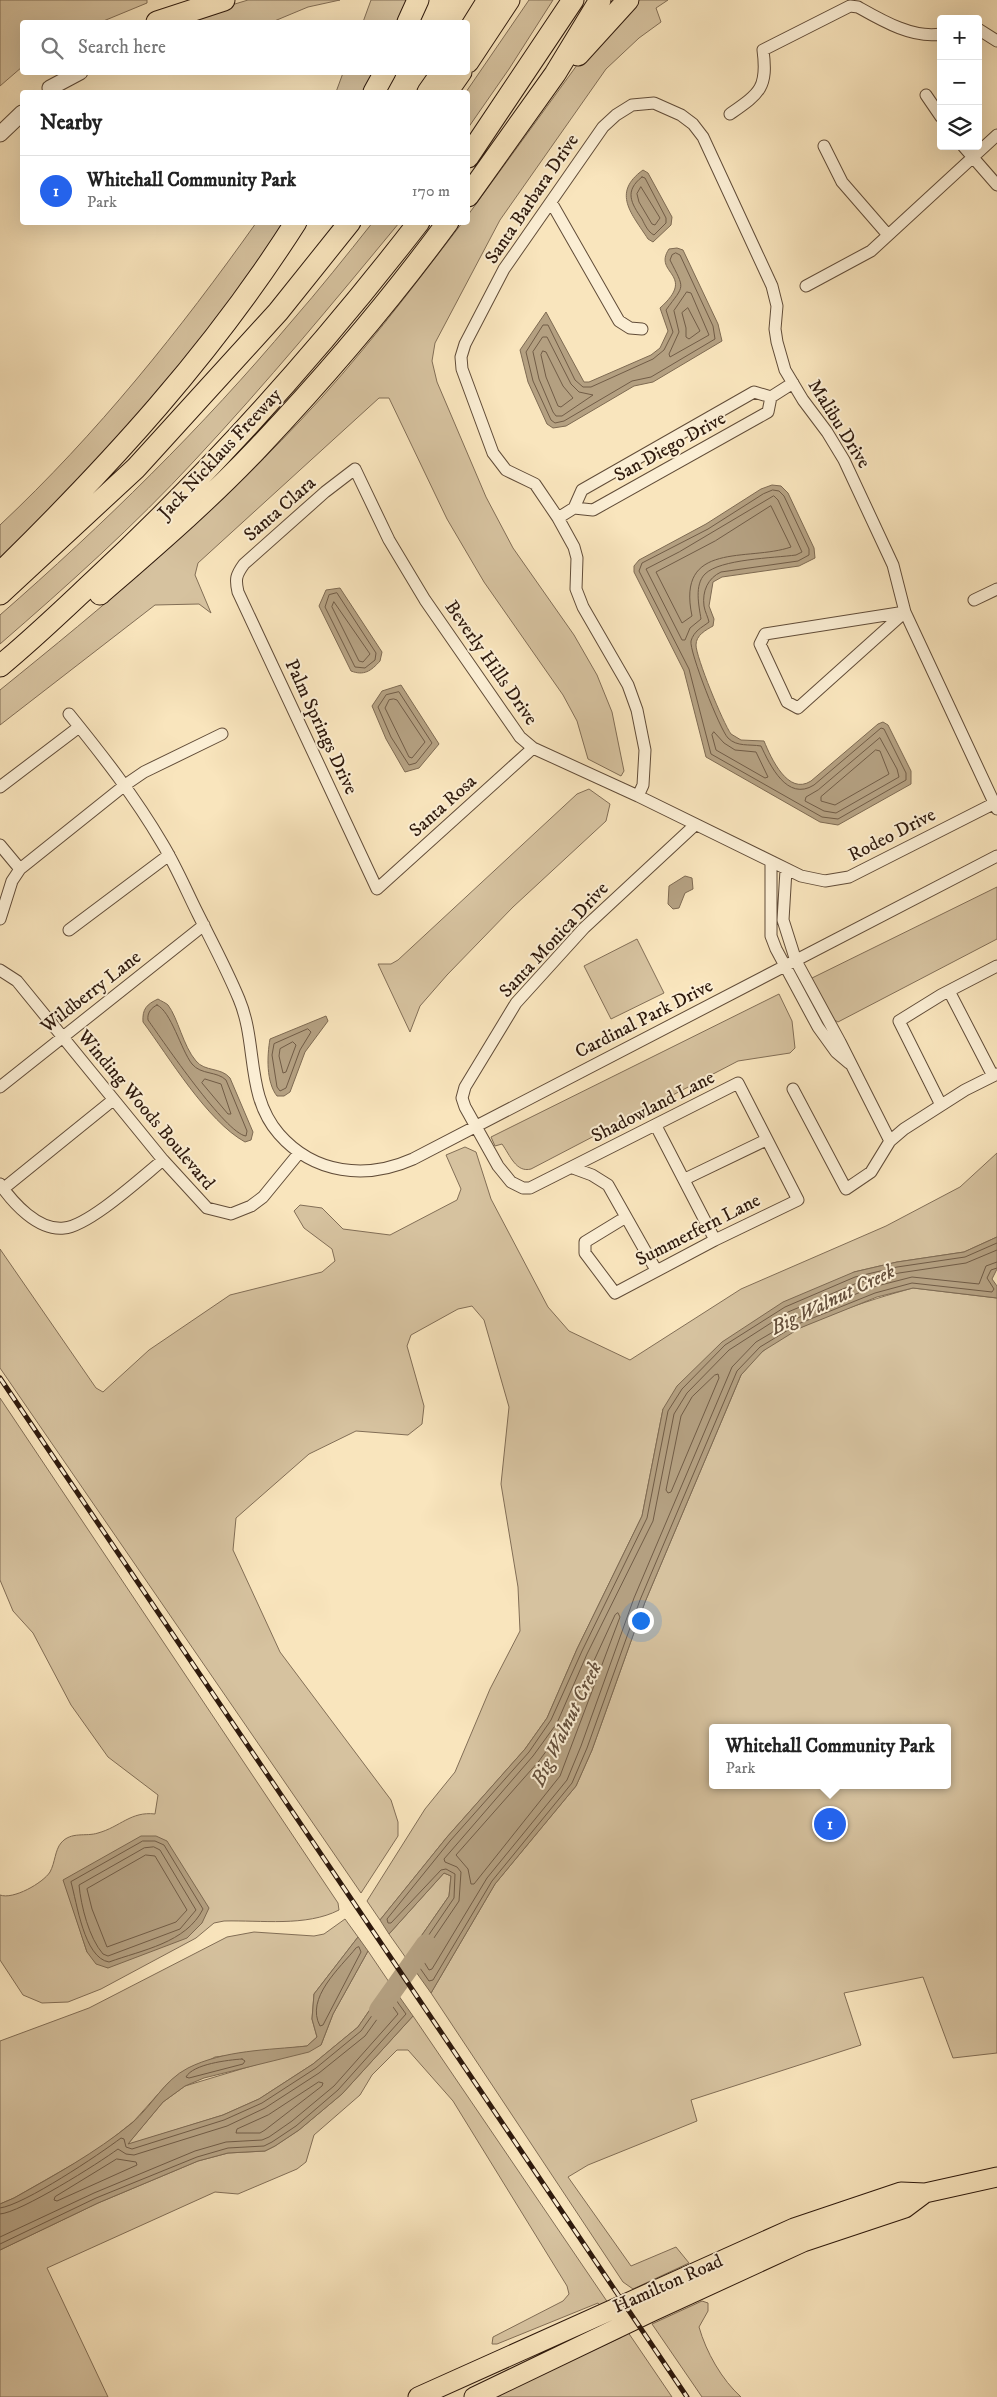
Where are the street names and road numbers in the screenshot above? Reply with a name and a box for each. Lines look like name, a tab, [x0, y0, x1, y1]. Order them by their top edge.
street label: Santa Barbara Drive	[480, 130, 584, 268]
street label: Malibu Drive	[803, 375, 875, 473]
street label: Jack Nicklaus Freeway	[152, 383, 287, 526]
street label: San Diego Drive	[610, 407, 730, 487]
street label: Santa Clara	[239, 472, 321, 546]
street label: Beverly Hills Drive	[440, 596, 543, 730]
street label: Palm Springs Drive	[280, 656, 362, 798]
street label: Santa Rosa	[405, 770, 481, 842]
street label: Rodeo Drive	[845, 803, 940, 867]
street label: Santa Monica Drive	[494, 877, 614, 1003]
street label: Wildberry Lane	[35, 946, 146, 1039]
street label: Cardinal Park Drive	[571, 974, 717, 1064]
street label: Winding Woods Boulevard	[72, 1025, 220, 1195]
street label: Shadowland Lane	[588, 1066, 719, 1148]
street label: Summerfern Lane	[632, 1189, 764, 1271]
street label: Hamilton Road	[610, 2249, 727, 2318]

